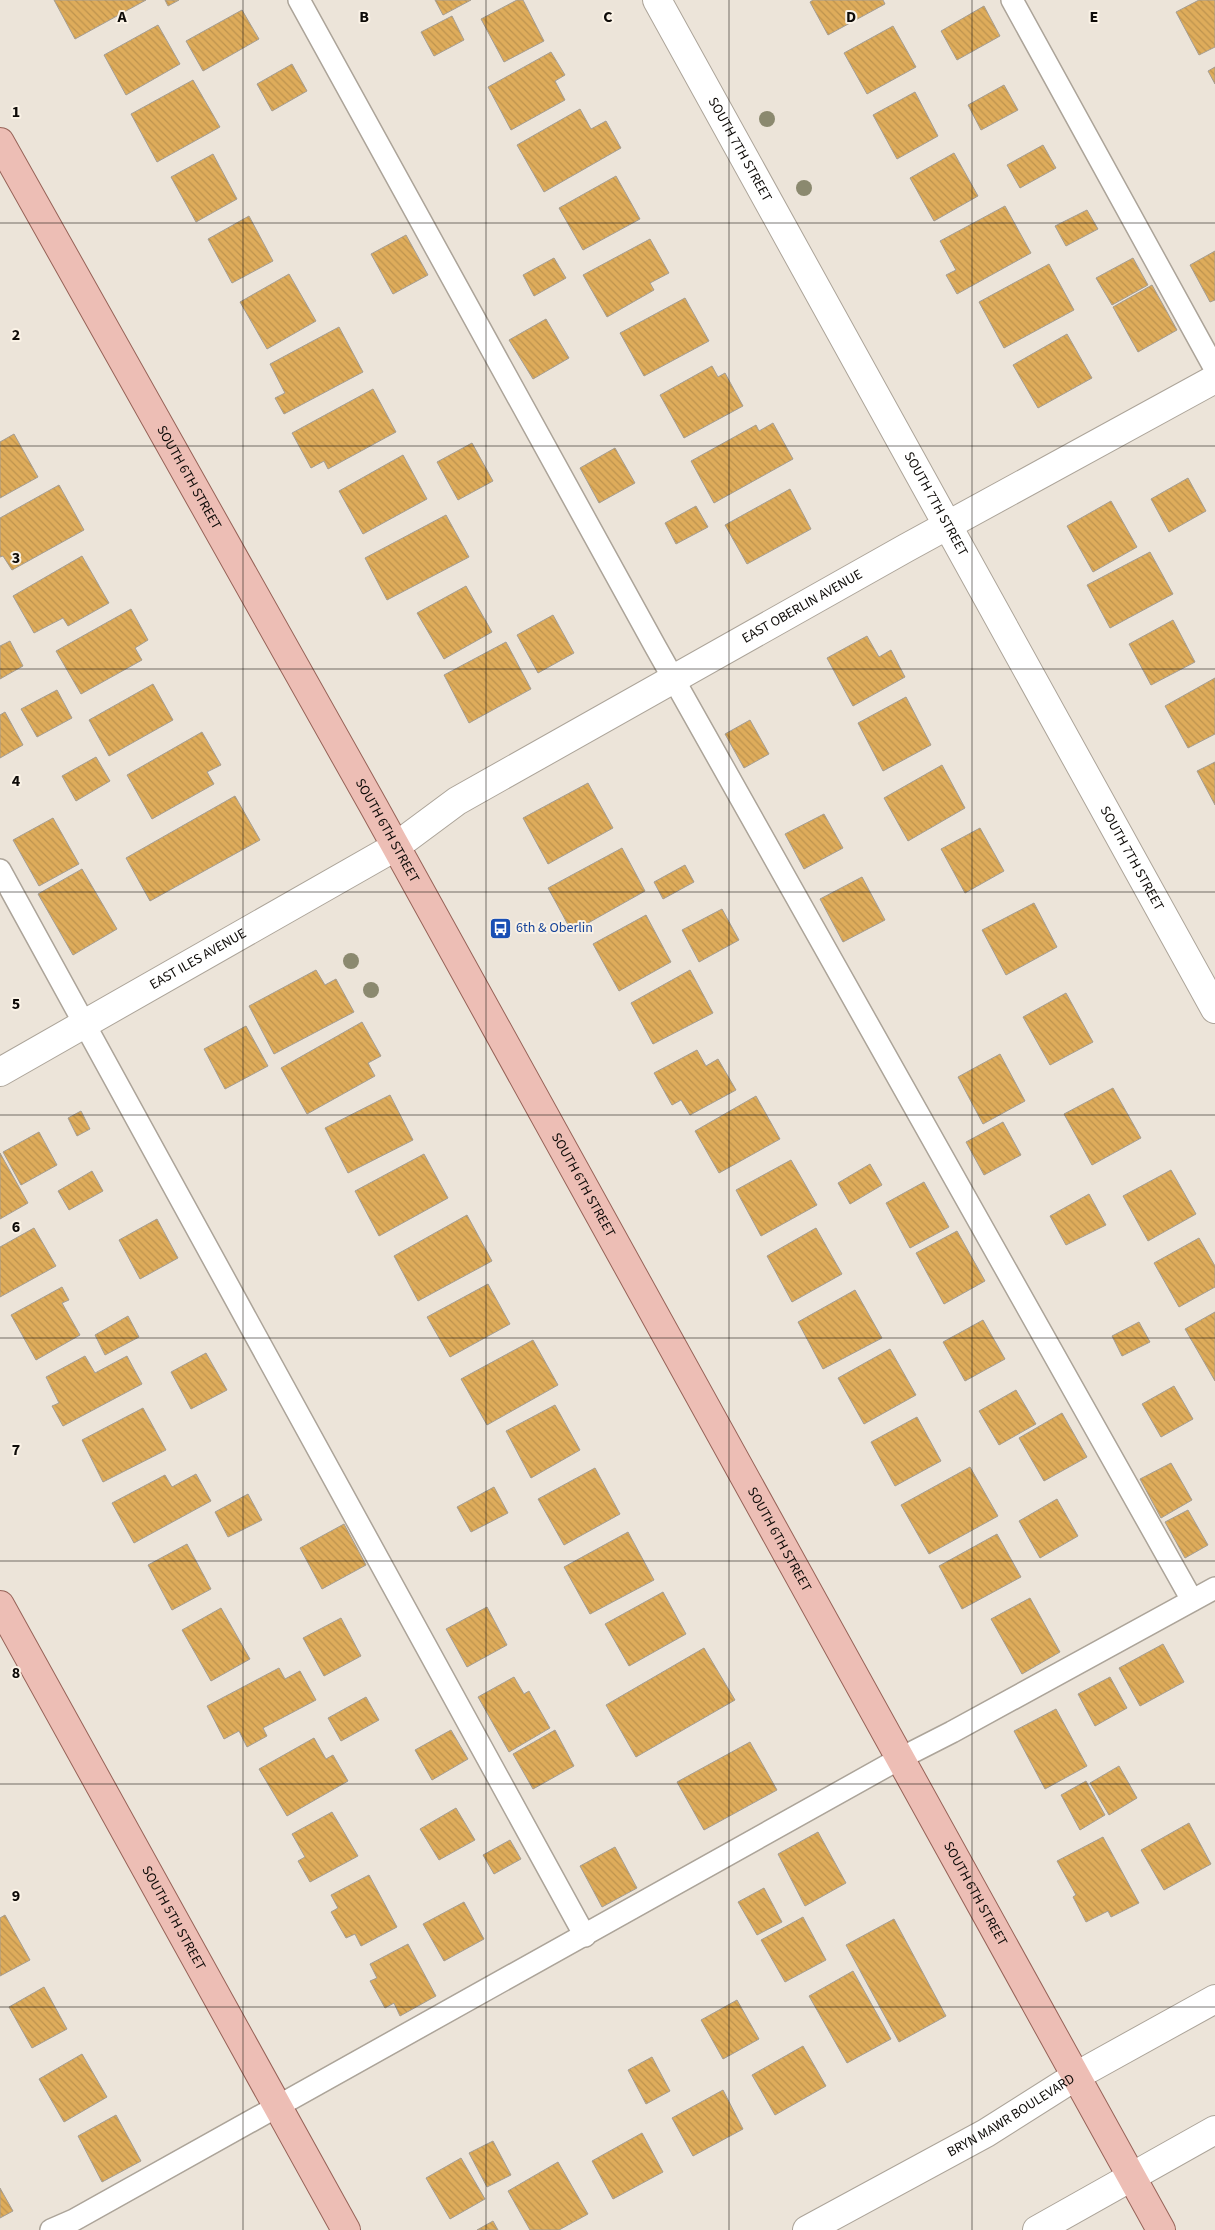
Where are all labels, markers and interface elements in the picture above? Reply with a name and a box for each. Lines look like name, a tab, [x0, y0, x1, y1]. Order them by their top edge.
text: A	[116, 6, 127, 28]
text: B	[359, 6, 369, 28]
text: C	[603, 6, 613, 28]
text: D	[846, 6, 856, 28]
text: E	[1090, 6, 1098, 28]
street label: SOUTH 7TH STREET	[703, 94, 777, 206]
text: 1	[12, 101, 20, 123]
text: 2	[12, 324, 20, 346]
street label: SOUTH 6TH STREET	[151, 422, 226, 534]
street label: SOUTH 7TH STREET	[899, 448, 973, 560]
text: 3	[12, 547, 20, 569]
street label: EAST OBERLIN AVENUE	[738, 565, 866, 648]
text: 4	[12, 770, 21, 792]
street label: SOUTH 6TH STREET	[350, 775, 424, 887]
street label: SOUTH 7TH STREET	[1095, 803, 1169, 915]
bus stop icon: 6th & Oberlin	[488, 916, 512, 940]
place label: 6th & Oberlin	[516, 918, 593, 938]
street label: EAST ILES AVENUE	[146, 924, 250, 995]
text: 5	[12, 993, 20, 1015]
street label: SOUTH 6TH STREET	[546, 1129, 620, 1241]
text: 6	[12, 1216, 20, 1238]
text: 7	[12, 1439, 20, 1461]
street label: SOUTH 6TH STREET	[742, 1484, 816, 1596]
text: 8	[12, 1662, 20, 1684]
street label: SOUTH 6TH STREET	[938, 1838, 1012, 1950]
street label: SOUTH 5TH STREET	[136, 1862, 211, 1975]
text: 9	[12, 1885, 20, 1907]
street label: BRYN MAWR BOULEVARD	[944, 2069, 1079, 2162]

